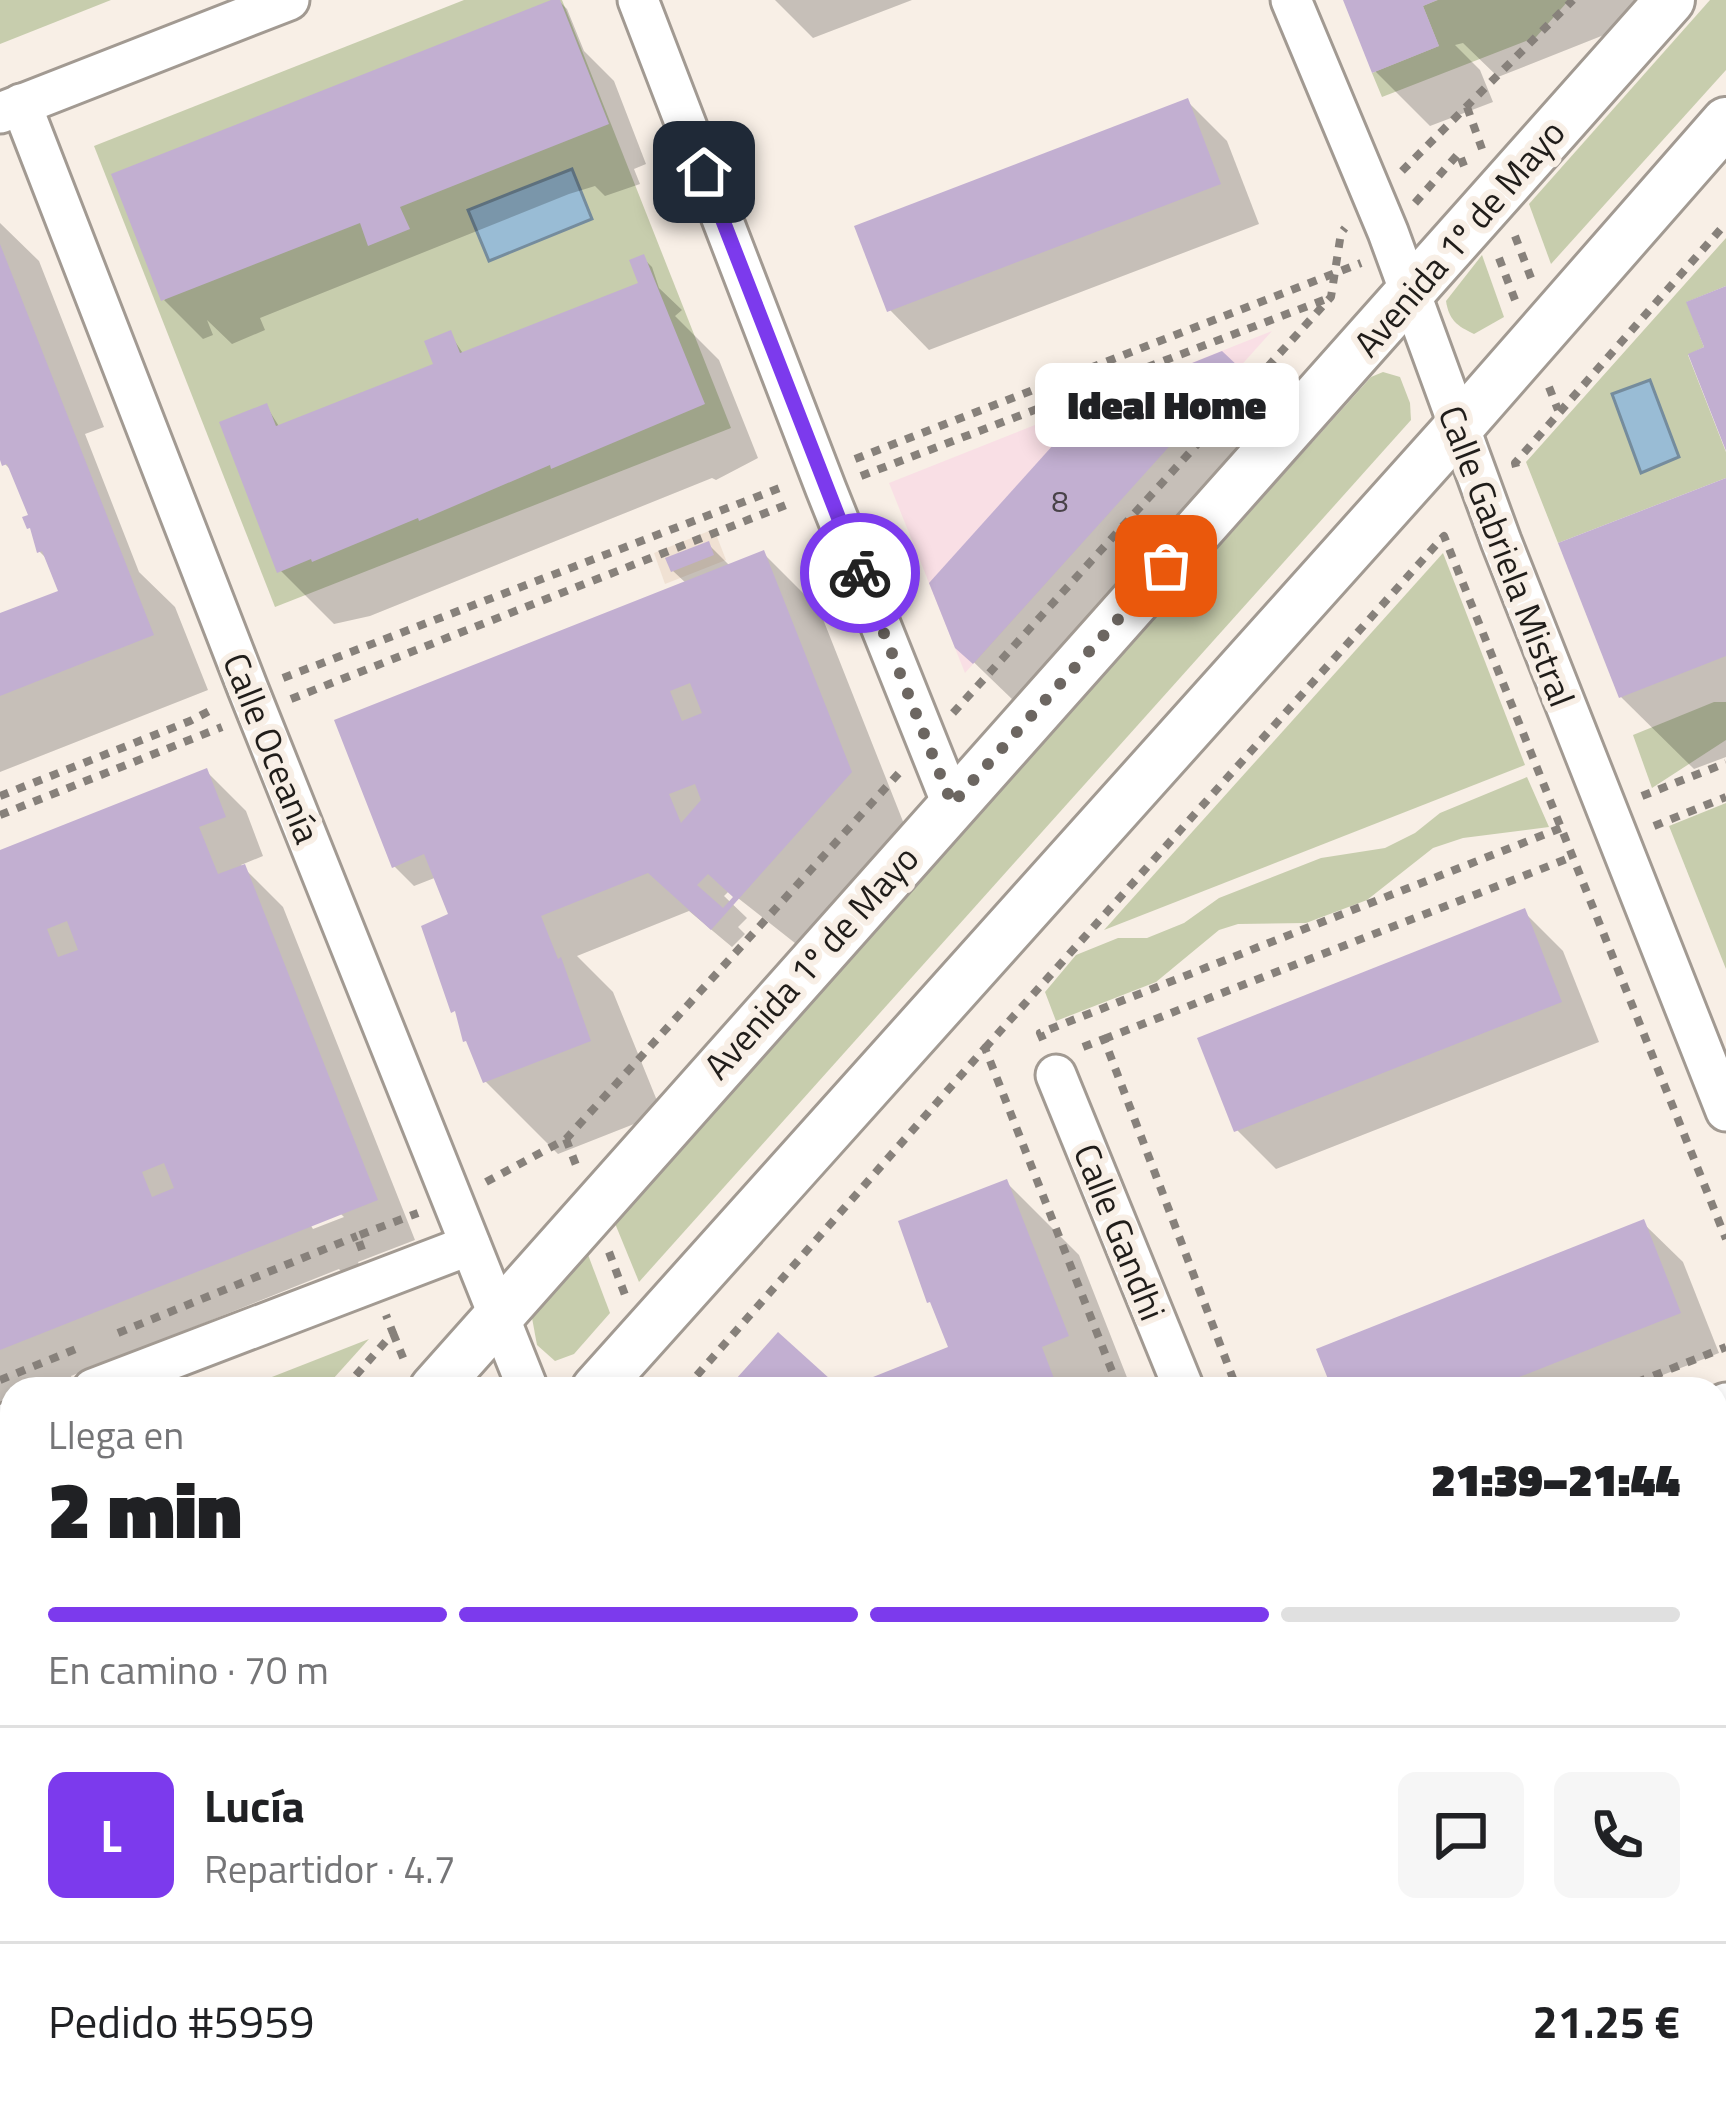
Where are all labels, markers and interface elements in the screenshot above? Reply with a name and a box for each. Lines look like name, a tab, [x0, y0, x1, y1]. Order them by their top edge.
street label: Avenida 1º de Mayo	[1340, 107, 1578, 369]
pin	[653, 121, 755, 223]
icon: home	[671, 139, 737, 205]
callout: Ideal Home	[1034, 362, 1298, 446]
text: Ideal Home	[1068, 375, 1266, 434]
street label: Calle Gabriela Mistral	[1425, 397, 1590, 714]
house number: 8	[1052, 478, 1068, 524]
courier	[800, 513, 920, 633]
pin	[1115, 515, 1217, 617]
icon: bag	[1133, 533, 1199, 599]
icon: bike	[827, 540, 893, 606]
street label: Calle Oceanía	[209, 644, 336, 851]
street label: Avenida 1º de Mayo	[690, 832, 931, 1091]
street label: Calle Gandhi	[1060, 1135, 1181, 1328]
text: Llega en	[48, 1405, 184, 1464]
text: 21:39–21:44	[1431, 1445, 1680, 1513]
text: 2 min	[48, 1450, 242, 1568]
text: En camino · 70 m	[48, 1640, 329, 1699]
text: Lucía	[204, 1771, 305, 1839]
button: chat	[1398, 1772, 1524, 1898]
button: phone	[1554, 1772, 1680, 1898]
text: L	[100, 1801, 122, 1869]
text: Repartidor · 4.7	[204, 1839, 456, 1898]
text: Pedido #5959	[48, 1987, 314, 2055]
text: 21.25 €	[1533, 1987, 1680, 2055]

